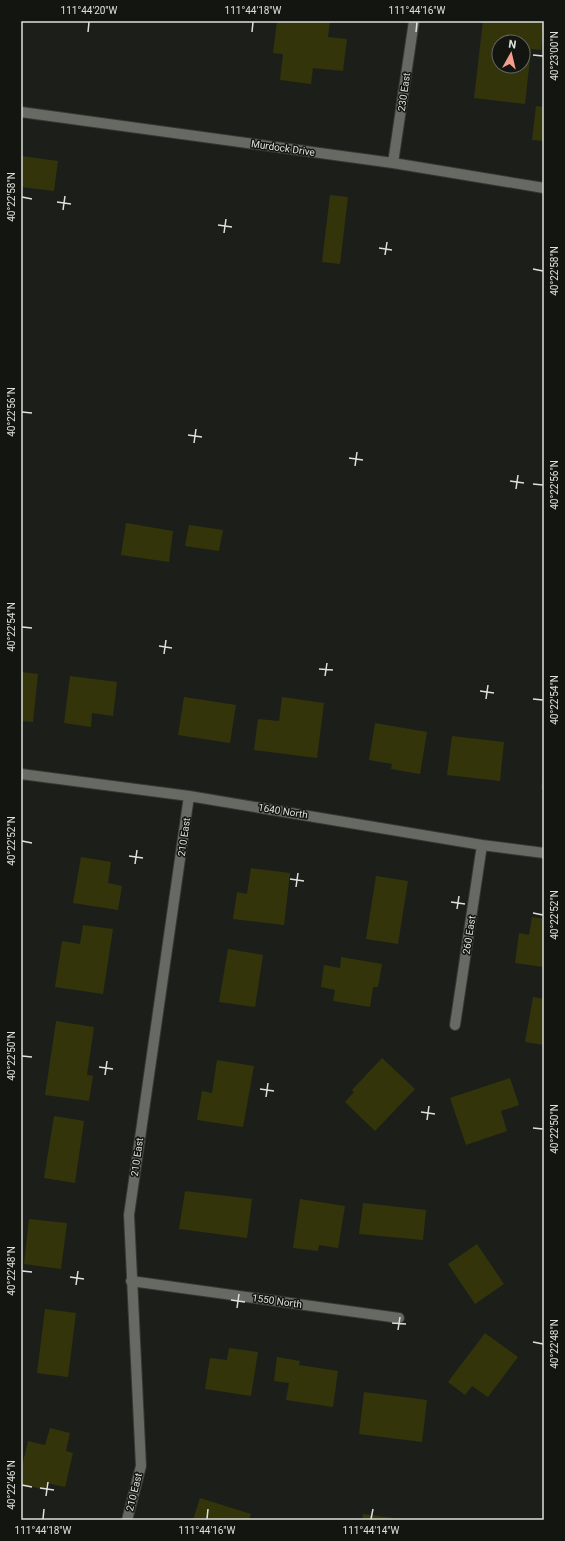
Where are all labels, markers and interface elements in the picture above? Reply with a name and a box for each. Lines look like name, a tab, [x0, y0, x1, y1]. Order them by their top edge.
text: 111°44'20"W	[61, 5, 118, 16]
text: 111°44'18"W	[225, 5, 282, 16]
text: 111°44'16"W	[389, 5, 446, 16]
text: 40°23'00"N	[549, 31, 560, 81]
north arrow	[491, 34, 531, 74]
text: N	[508, 38, 517, 52]
street label: 230 East	[396, 72, 412, 112]
street label: Murdock Drive	[250, 138, 316, 158]
text: 40°22'58"N	[6, 172, 17, 222]
text: 40°22'58"N	[549, 246, 560, 296]
text: 40°22'56"N	[6, 387, 17, 437]
text: 40°22'56"N	[549, 460, 560, 510]
text: 40°22'54"N	[6, 602, 17, 652]
text: 40°22'54"N	[549, 675, 560, 725]
street label: 1640 North	[257, 802, 309, 820]
text: 40°22'52"N	[6, 816, 17, 866]
street label: 210 East	[176, 817, 192, 857]
text: 40°22'52"N	[549, 890, 560, 940]
street label: 260 East	[461, 915, 477, 955]
text: 40°22'50"N	[6, 1031, 17, 1081]
text: 40°22'50"N	[549, 1104, 560, 1154]
street label: 210 East	[129, 1137, 145, 1177]
text: 40°22'48"N	[6, 1246, 17, 1296]
street label: 1550 North	[251, 1292, 303, 1310]
text: 40°22'48"N	[549, 1319, 560, 1369]
text: 40°22'46"N	[6, 1460, 17, 1510]
street label: 210 East	[124, 1472, 144, 1512]
text: 111°44'18"W	[15, 1525, 72, 1536]
text: 111°44'16"W	[179, 1525, 236, 1536]
text: 111°44'14"W	[343, 1525, 400, 1536]

